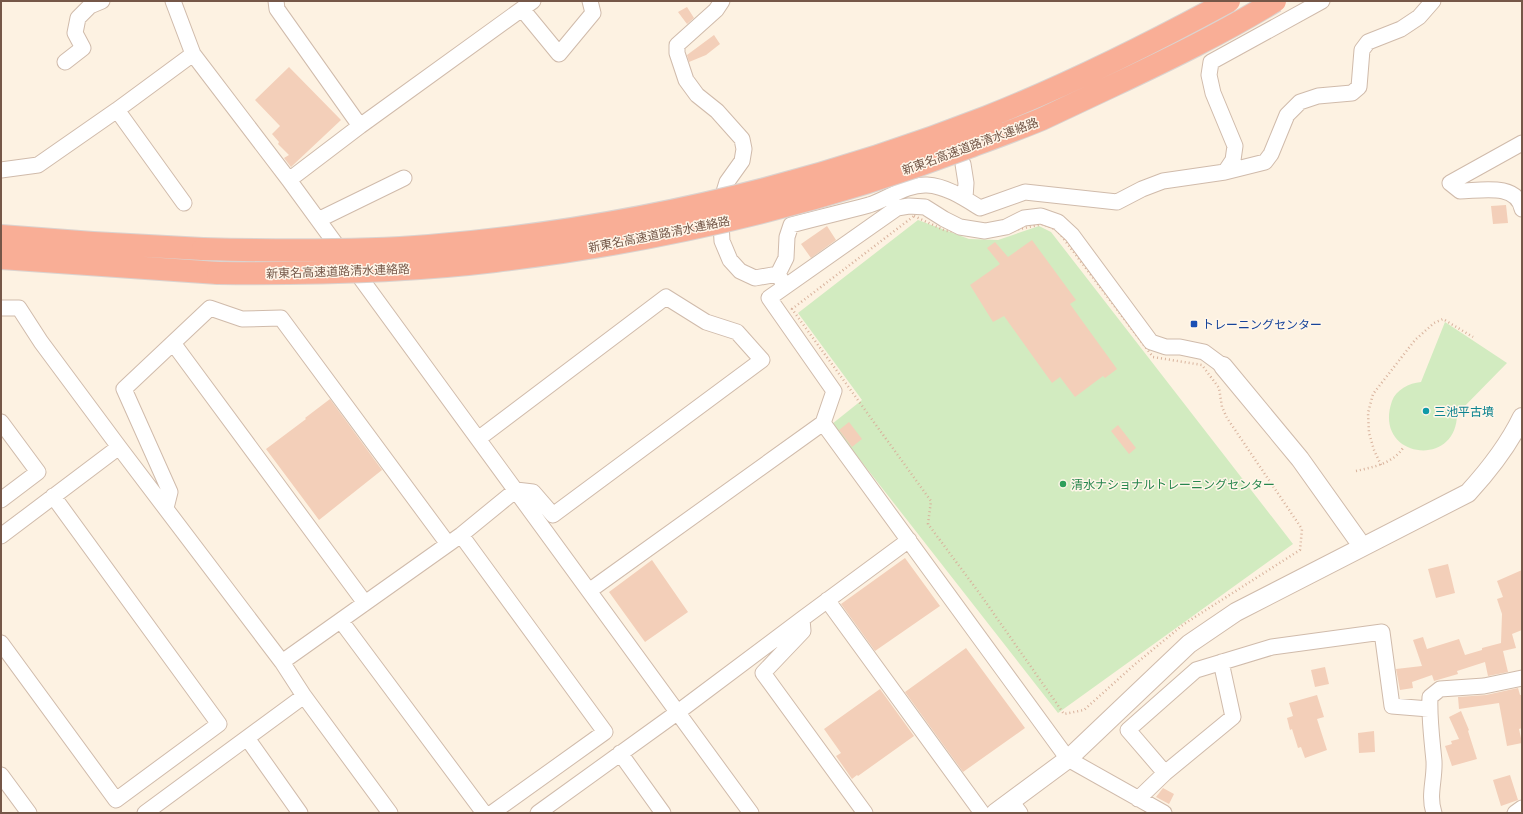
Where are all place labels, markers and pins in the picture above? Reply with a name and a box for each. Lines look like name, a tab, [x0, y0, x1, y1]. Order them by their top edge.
place label: トレーニングセンター	[1202, 316, 1322, 333]
marker: トレーニングセンター	[1189, 319, 1199, 329]
place label: 三池平古墳	[1434, 403, 1494, 420]
marker: 三池平古墳	[1421, 406, 1431, 416]
place label: 清水ナショナルトレーニングセンター	[1071, 476, 1275, 493]
marker: 清水ナショナルトレーニングセンター	[1058, 479, 1068, 489]

